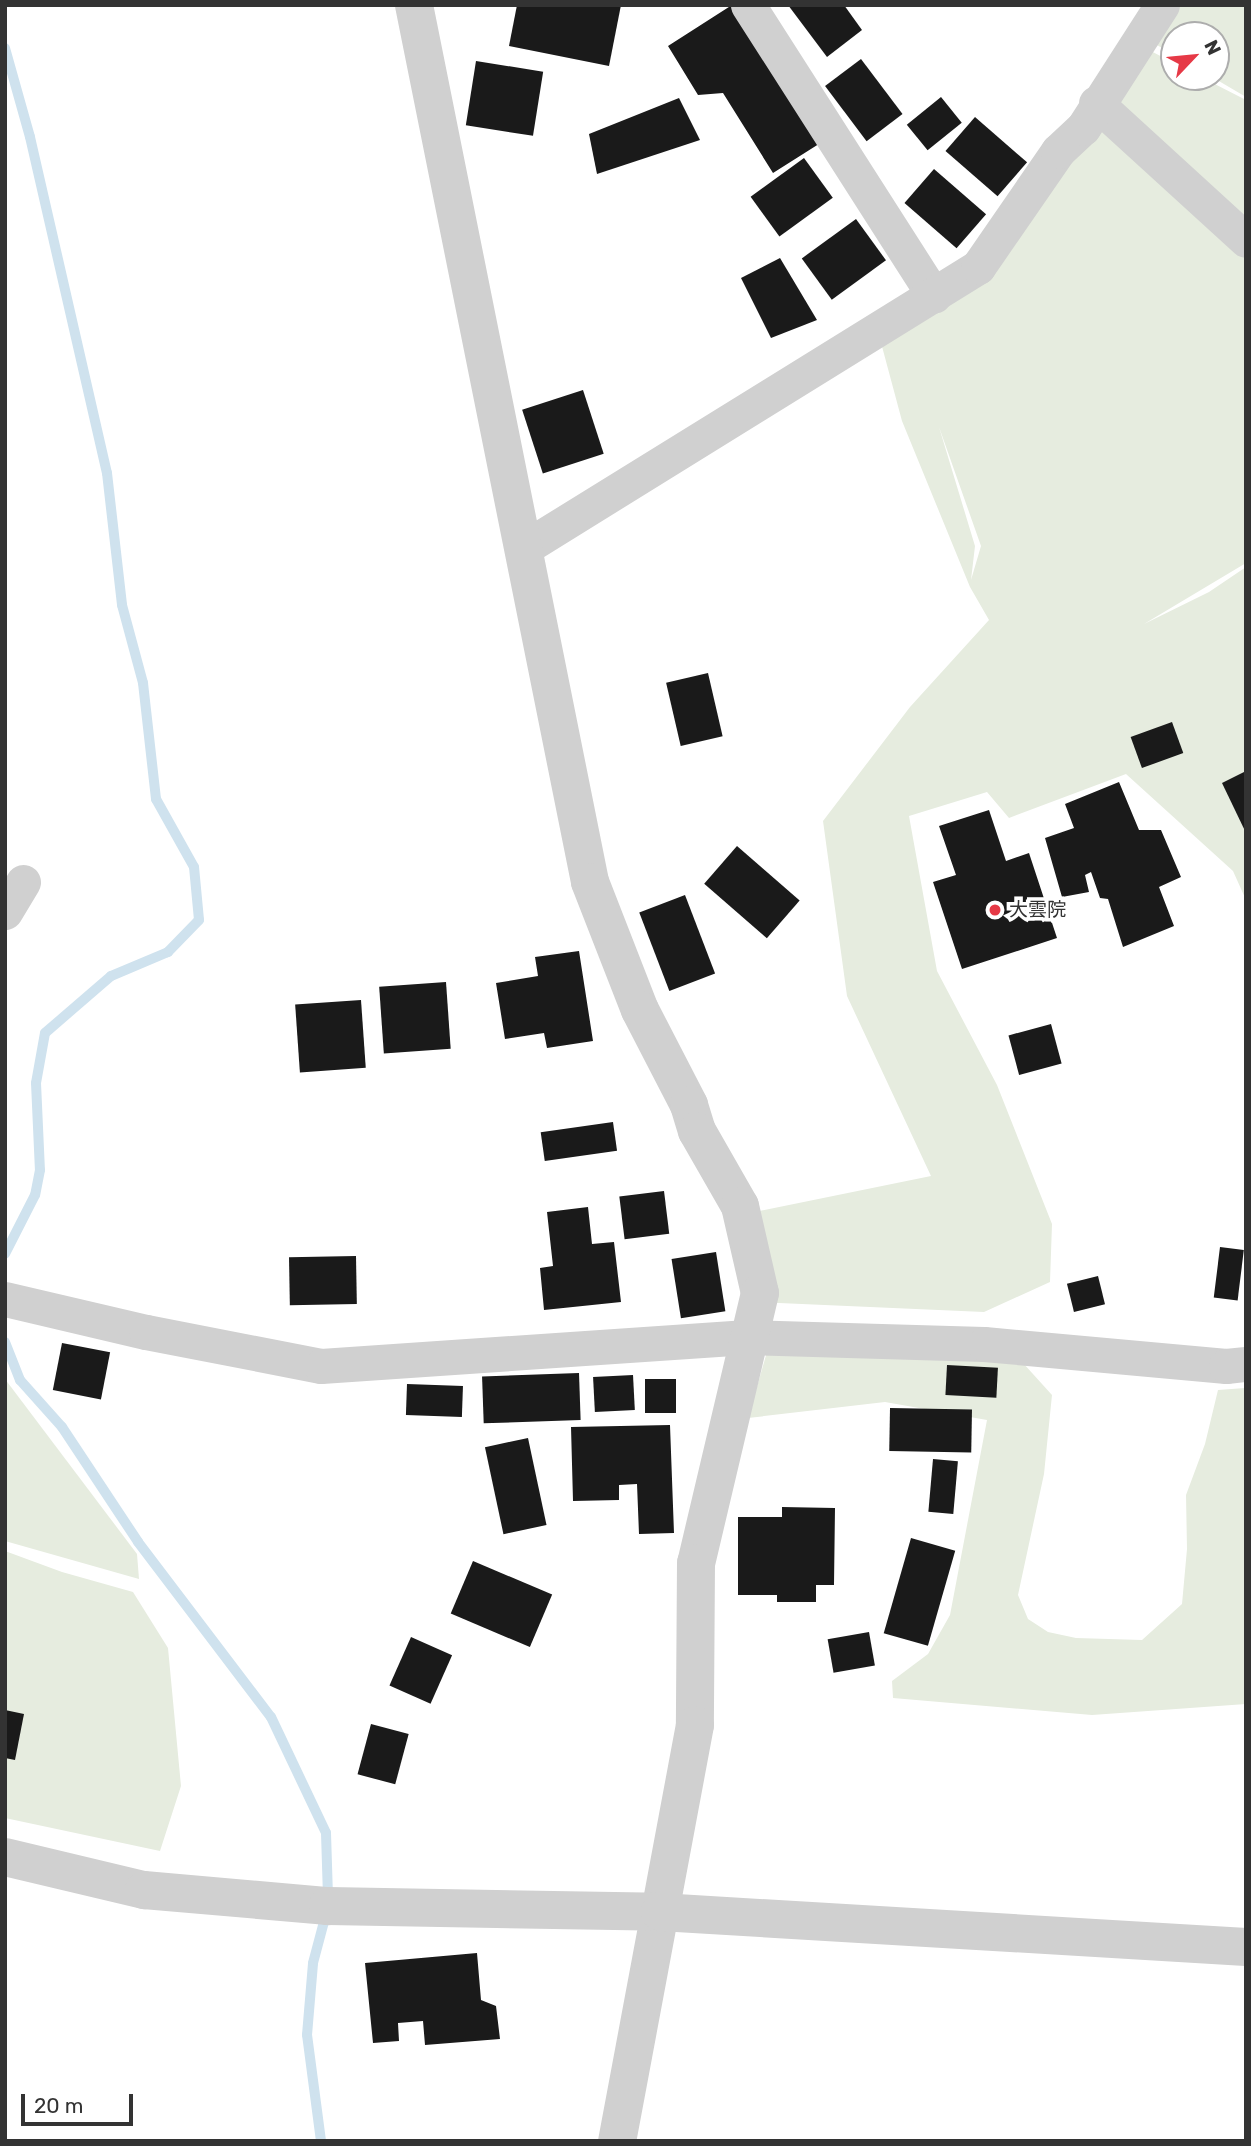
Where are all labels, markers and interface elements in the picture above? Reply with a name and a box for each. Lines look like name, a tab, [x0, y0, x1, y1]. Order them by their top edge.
north arrow	[1160, 21, 1230, 91]
text: N	[1199, 36, 1226, 59]
place label: 大雲院	[1009, 899, 1066, 921]
marker: 大雲院	[987, 902, 1003, 918]
scale bar	[24, 2080, 136, 2124]
text: 20 m	[34, 2093, 83, 2118]

